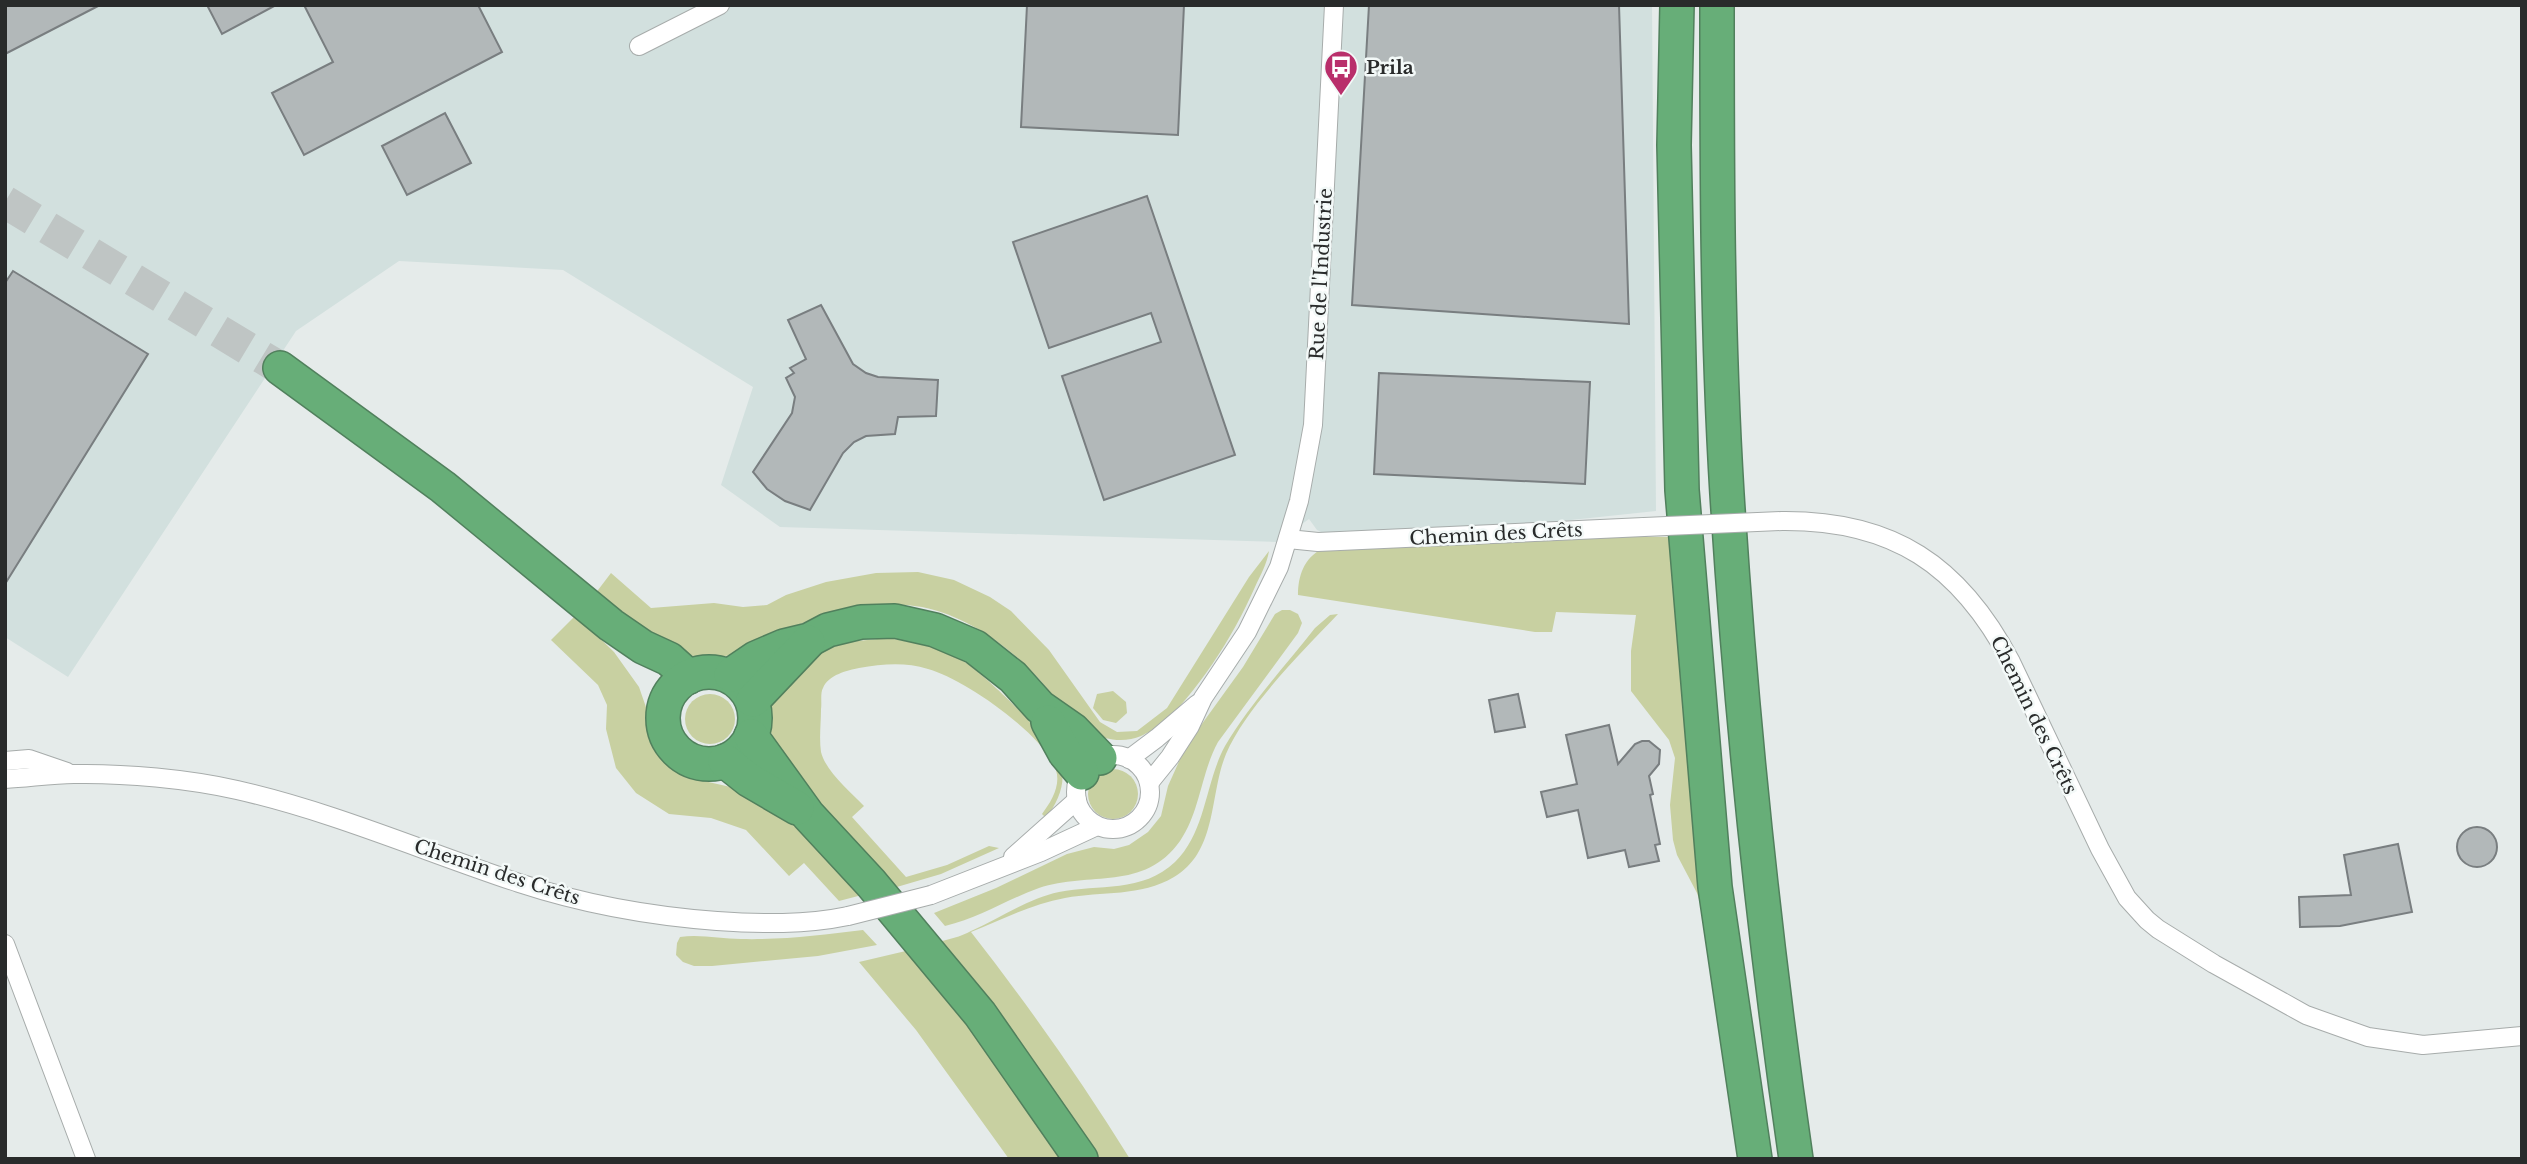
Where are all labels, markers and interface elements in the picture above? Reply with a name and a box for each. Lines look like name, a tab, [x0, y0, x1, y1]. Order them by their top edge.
bus stop icon: Prila	[1322, 48, 1360, 97]
place label: Prila	[1366, 56, 1414, 79]
street label: Rue de l'Industrie	[1305, 187, 1337, 361]
street label: Chemin des Crêts	[1409, 518, 1583, 550]
street label: Chemin des Crêts	[1986, 632, 2082, 798]
street label: Chemin des Crêts	[411, 834, 583, 910]

